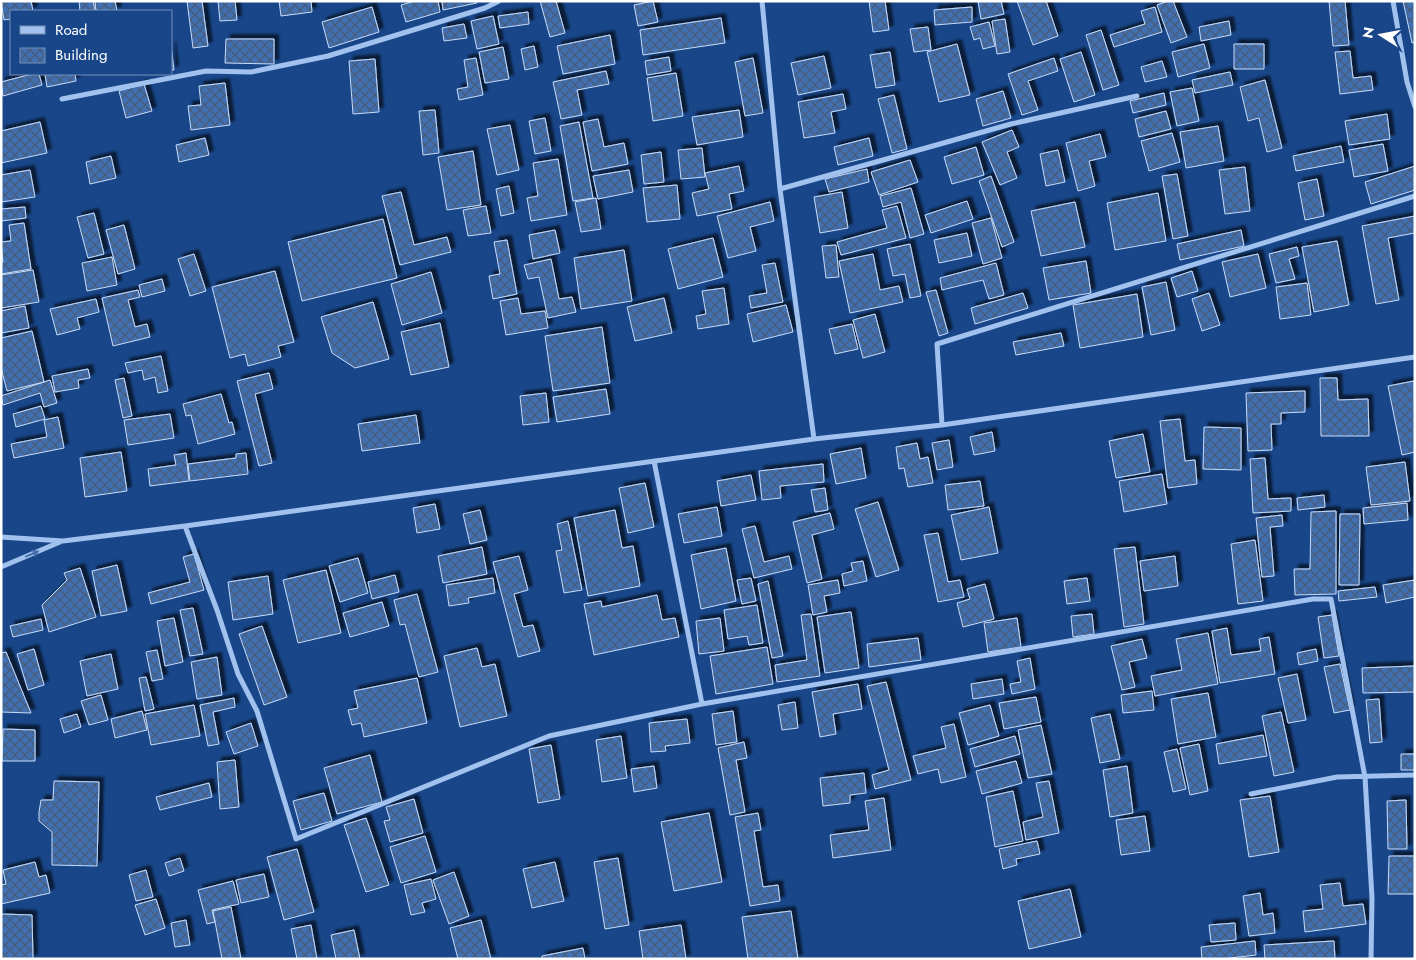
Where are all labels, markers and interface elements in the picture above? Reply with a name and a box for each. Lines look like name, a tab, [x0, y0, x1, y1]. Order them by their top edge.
legend	[10, 10, 172, 75]
north arrow	[1356, 10, 1406, 60]
text: Road	[55, 19, 87, 41]
text: N	[1357, 25, 1379, 40]
text: Building	[55, 44, 107, 66]
one-way arrow	[25, 549, 39, 557]

